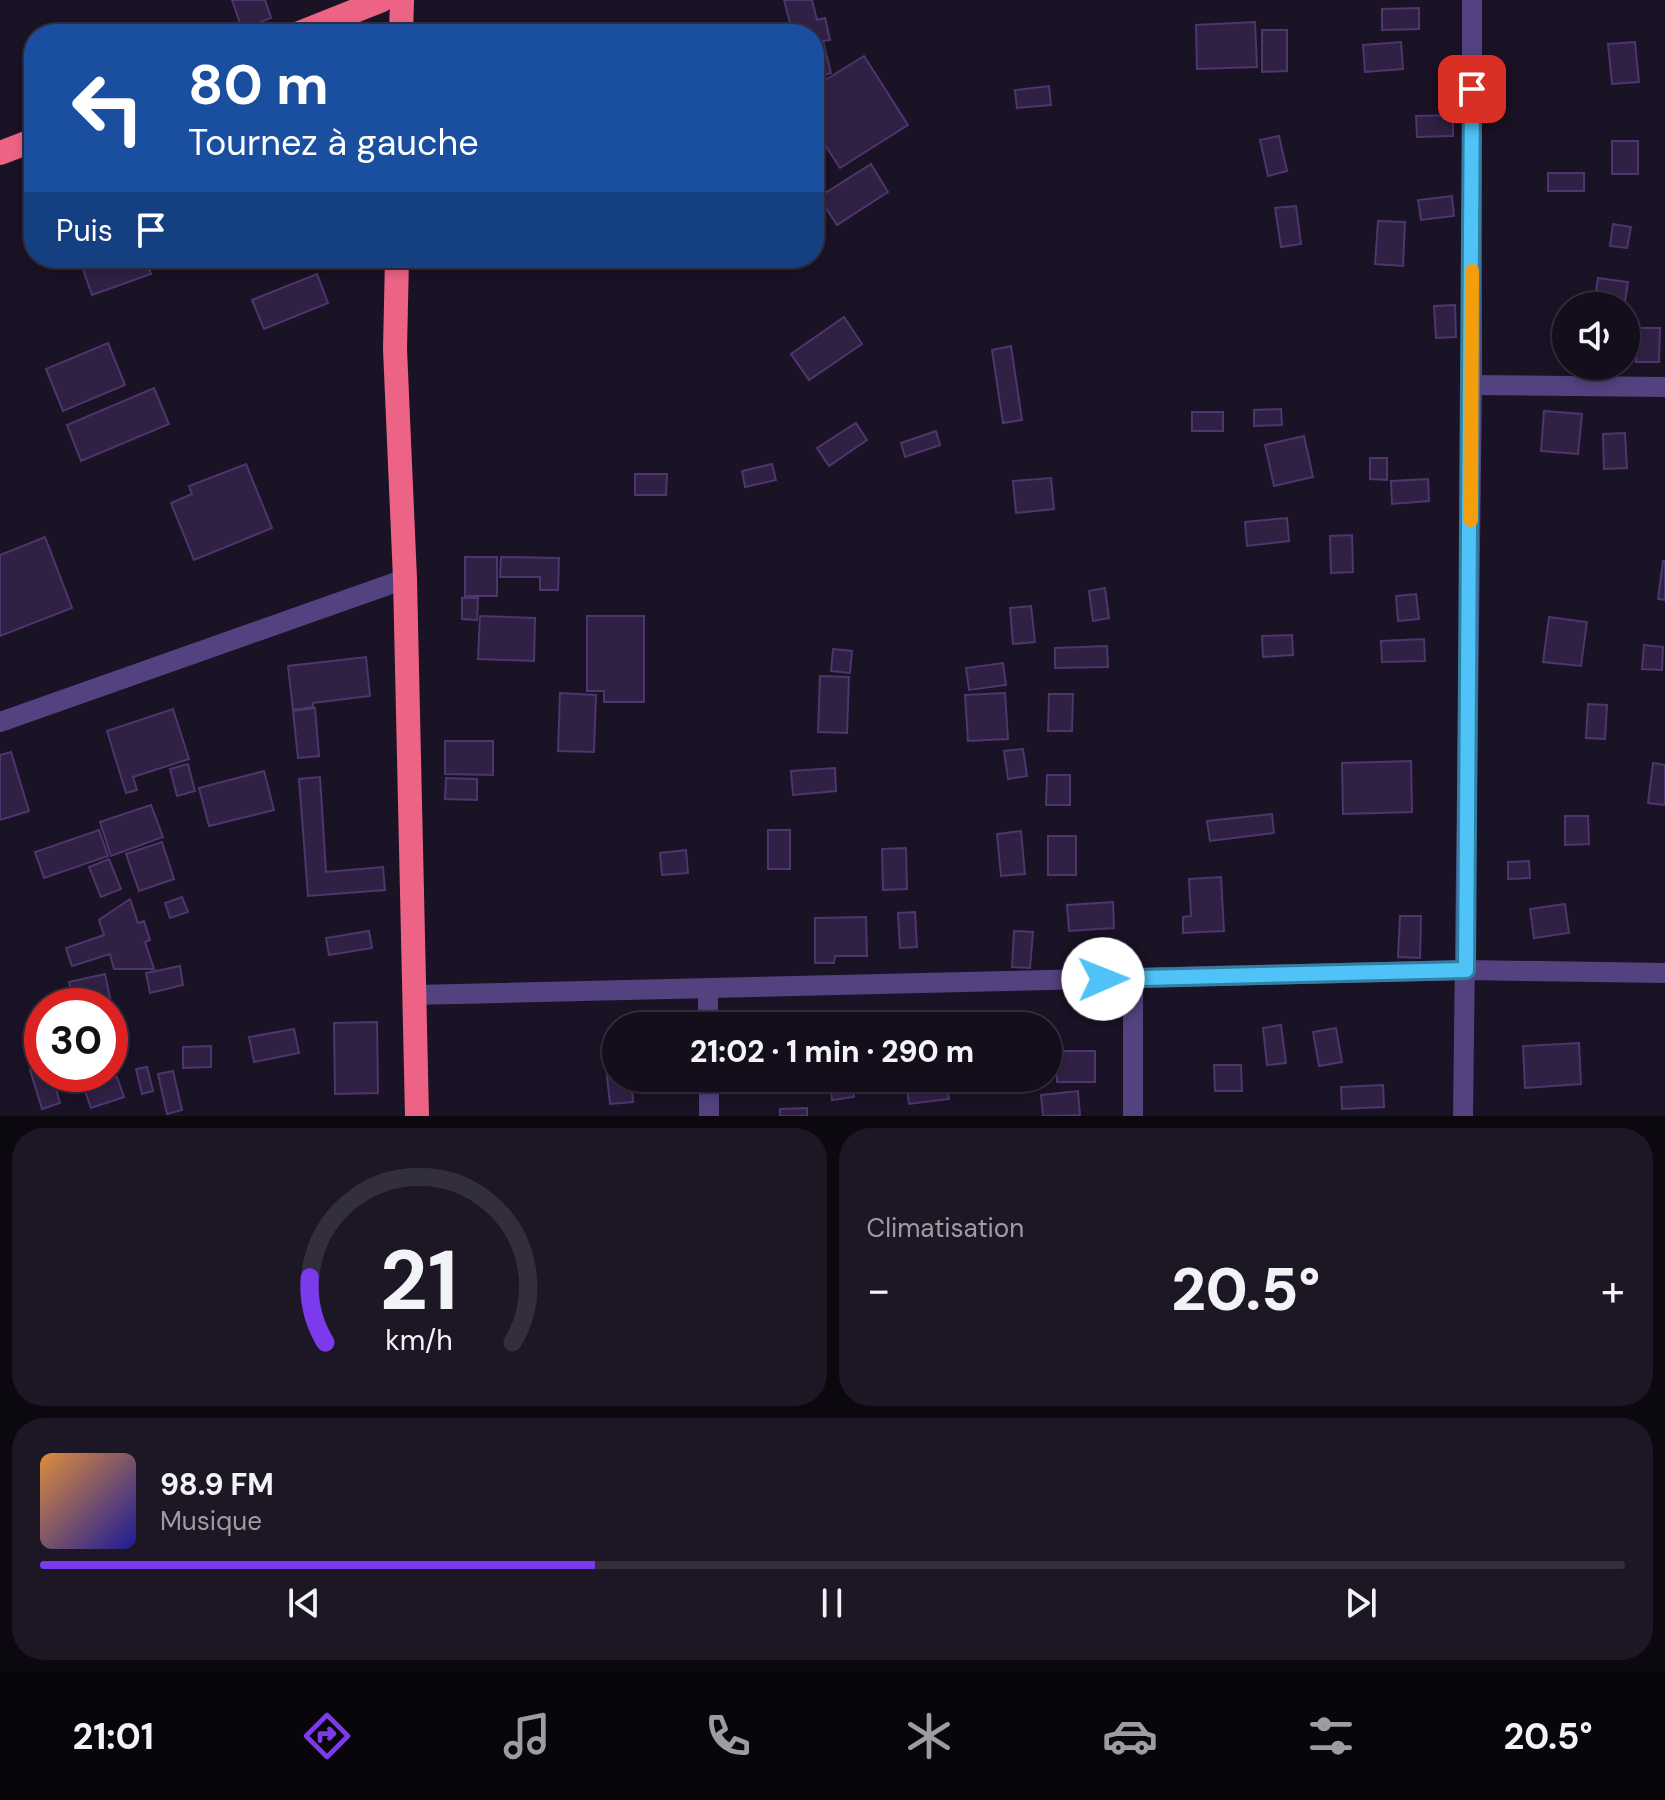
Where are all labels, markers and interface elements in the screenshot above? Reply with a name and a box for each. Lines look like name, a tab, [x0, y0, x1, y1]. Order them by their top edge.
text: 80 m	[188, 48, 329, 121]
pin	[1438, 55, 1506, 123]
icon: left	[56, 56, 160, 160]
icon: arrive	[1450, 67, 1494, 111]
text: Tournez à gauche	[188, 119, 479, 166]
icon: arrive	[129, 208, 173, 252]
text: Puis	[56, 211, 113, 250]
map controls	[1552, 292, 1640, 380]
button: sound	[1552, 292, 1640, 380]
position arrow	[1061, 937, 1145, 1021]
speed limit sign: 30	[24, 988, 128, 1092]
text: 21:02 · 1 min · 290 m	[690, 1032, 974, 1071]
text: Climatisation	[867, 1211, 1024, 1245]
text: 21	[380, 1226, 458, 1335]
text: 20.5°	[1171, 1250, 1320, 1329]
text: −	[867, 1261, 891, 1319]
text: +	[1601, 1261, 1625, 1319]
text: km/h	[385, 1322, 453, 1359]
text: 98.9 FM	[160, 1465, 274, 1504]
text: Musique	[160, 1504, 262, 1538]
icon: previous	[282, 1581, 326, 1625]
icon: pause	[810, 1581, 854, 1625]
icon: next	[1339, 1581, 1383, 1625]
icon: directions	[299, 1708, 355, 1764]
icon: music	[499, 1708, 555, 1764]
icon: phone	[700, 1708, 756, 1764]
icon: climate	[901, 1708, 957, 1764]
icon: car	[1102, 1708, 1158, 1764]
icon: filters	[1303, 1708, 1359, 1764]
text: 21:01	[72, 1713, 154, 1760]
text: 20.5°	[1503, 1713, 1593, 1760]

